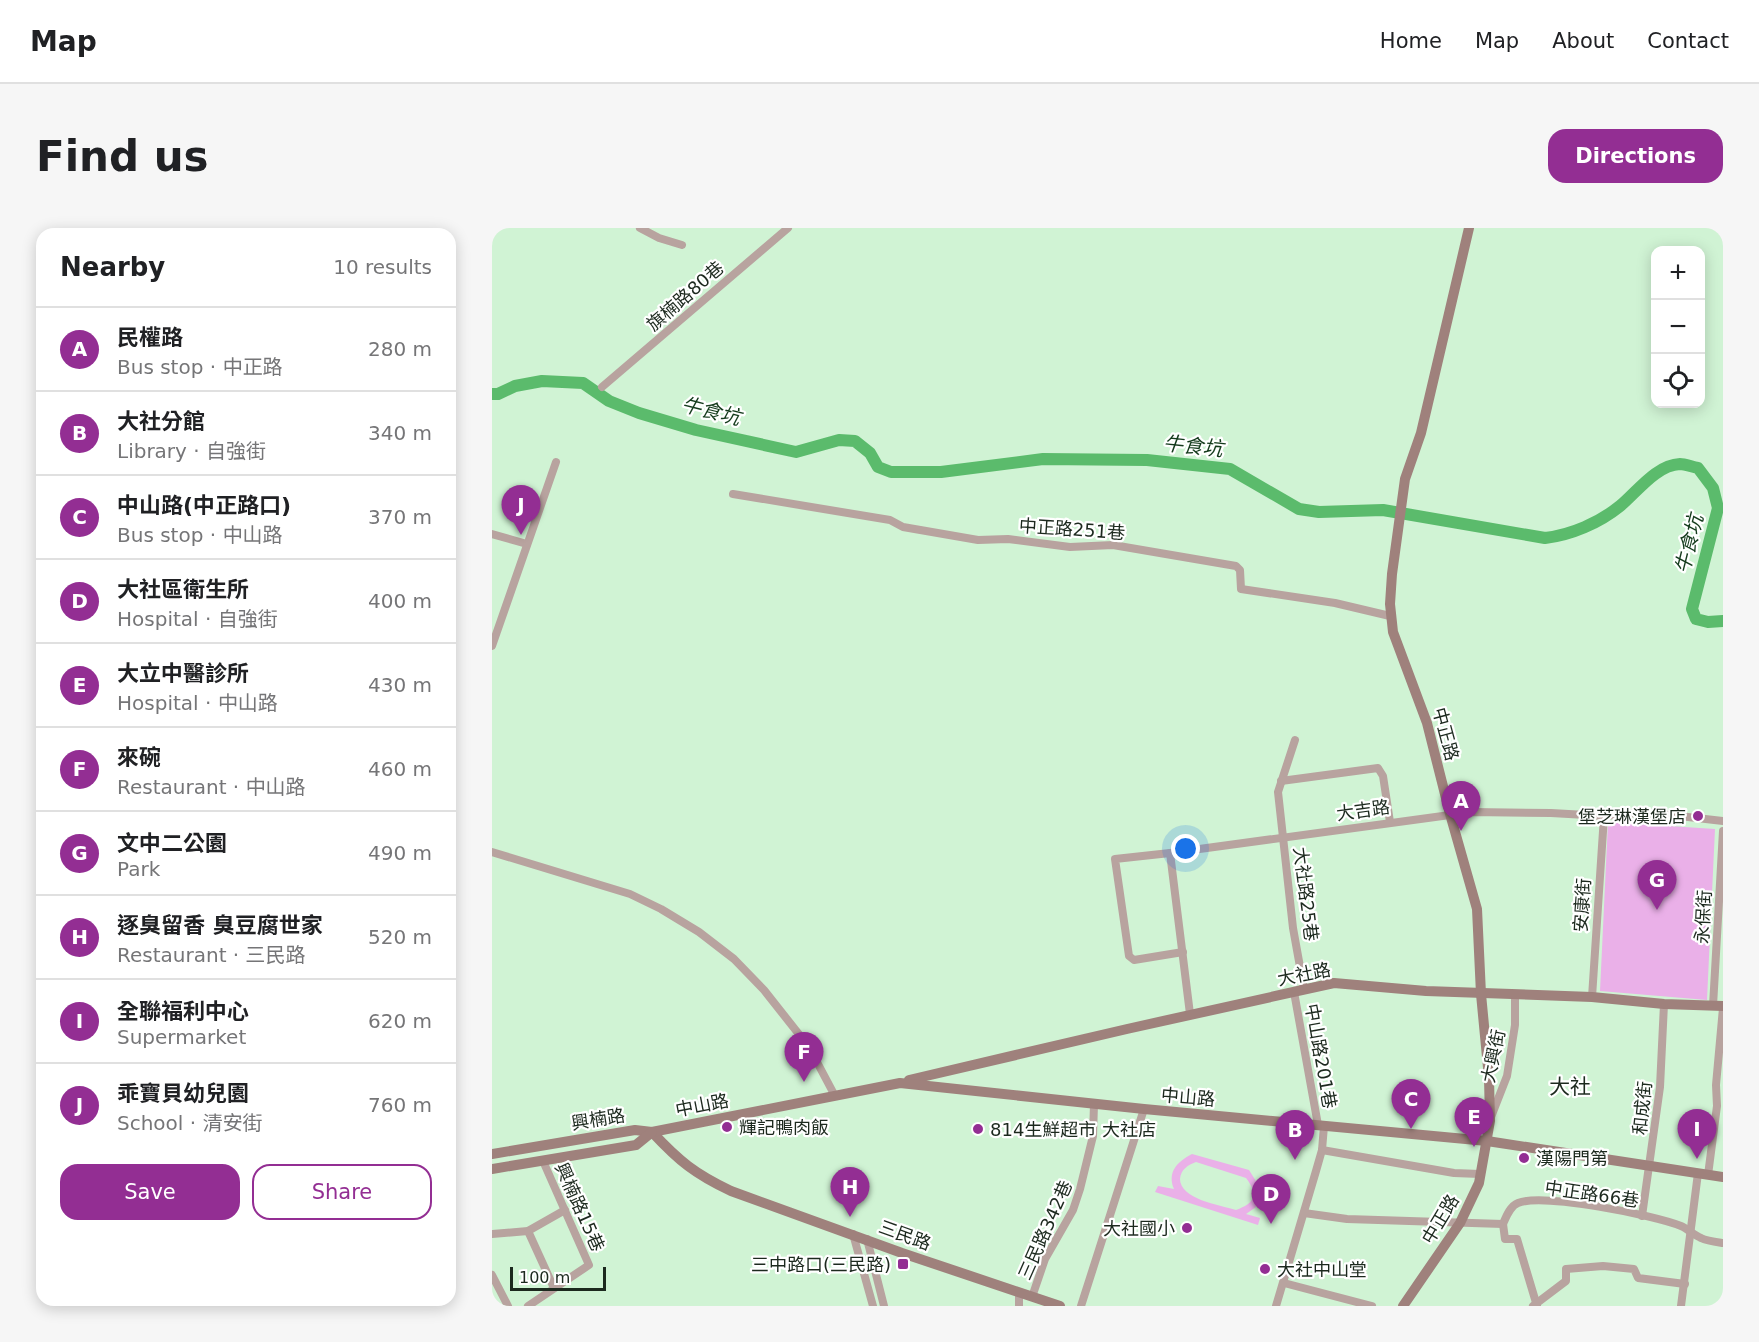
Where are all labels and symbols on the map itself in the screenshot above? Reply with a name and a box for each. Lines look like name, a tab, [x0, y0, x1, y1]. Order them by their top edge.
street label: 旗楠路80巷	[642, 257, 728, 335]
water label: 牛食坑	[679, 392, 746, 431]
water label: 牛食坑	[1162, 431, 1227, 461]
pin: J	[501, 486, 540, 535]
water label: 牛食坑	[1670, 509, 1709, 576]
street label: 中正路251巷	[1018, 515, 1126, 543]
street label: 中正路	[1429, 705, 1463, 763]
pin: A	[1442, 782, 1480, 831]
street label: 大吉路	[1335, 796, 1391, 824]
place label: 堡芝琳漢堡店	[1578, 806, 1686, 827]
marker: 堡芝琳漢堡店	[1691, 809, 1705, 823]
your location	[1171, 834, 1200, 863]
street label: 大社路25巷	[1290, 846, 1322, 942]
pin: G	[1638, 860, 1676, 910]
street label: 安康街	[1570, 877, 1594, 933]
street label: 永保街	[1691, 889, 1715, 945]
street label: 大社路	[1275, 959, 1333, 989]
street label: 中山路201巷	[1301, 1002, 1341, 1110]
street label: 大興街	[1477, 1027, 1509, 1085]
pin: F	[784, 1032, 824, 1082]
district label: 大社	[1549, 1075, 1591, 1099]
pin: C	[1392, 1080, 1430, 1129]
street label: 和成街	[1629, 1080, 1655, 1136]
street label: 中山路	[1160, 1084, 1216, 1110]
street label: 中山路	[673, 1090, 731, 1120]
pin: E	[1454, 1098, 1494, 1147]
street label: 興楠路	[570, 1104, 626, 1134]
pin: B	[1276, 1110, 1314, 1160]
pin: I	[1678, 1110, 1716, 1159]
place label: 輝記鴨肉飯	[739, 1117, 829, 1138]
place label: 814生鮮超市 大社店	[990, 1119, 1156, 1140]
marker: 輝記鴨肉飯	[720, 1120, 734, 1134]
marker: 814生鮮超市 大社店	[971, 1122, 985, 1136]
place label: 漢陽門第	[1536, 1148, 1608, 1169]
marker: 漢陽門第	[1517, 1151, 1531, 1165]
street label: 興楠路15巷	[551, 1159, 609, 1255]
pin: H	[830, 1168, 870, 1217]
pin: D	[1252, 1174, 1290, 1224]
street label: 三民路342巷	[1014, 1177, 1076, 1283]
street label: 中正路66巷	[1544, 1177, 1640, 1211]
street label: 中正路	[1417, 1190, 1463, 1248]
street label: 三民路	[876, 1216, 934, 1254]
place label: 大社國小	[1103, 1218, 1175, 1239]
marker: 大社國小	[1180, 1221, 1194, 1235]
place label: 三中路口(三民路)	[751, 1254, 891, 1275]
marker: 三中路口(三民路)	[896, 1257, 910, 1271]
place label: 大社中山堂	[1277, 1259, 1367, 1280]
marker: 大社中山堂	[1258, 1262, 1272, 1276]
scale bar	[510, 1264, 606, 1292]

